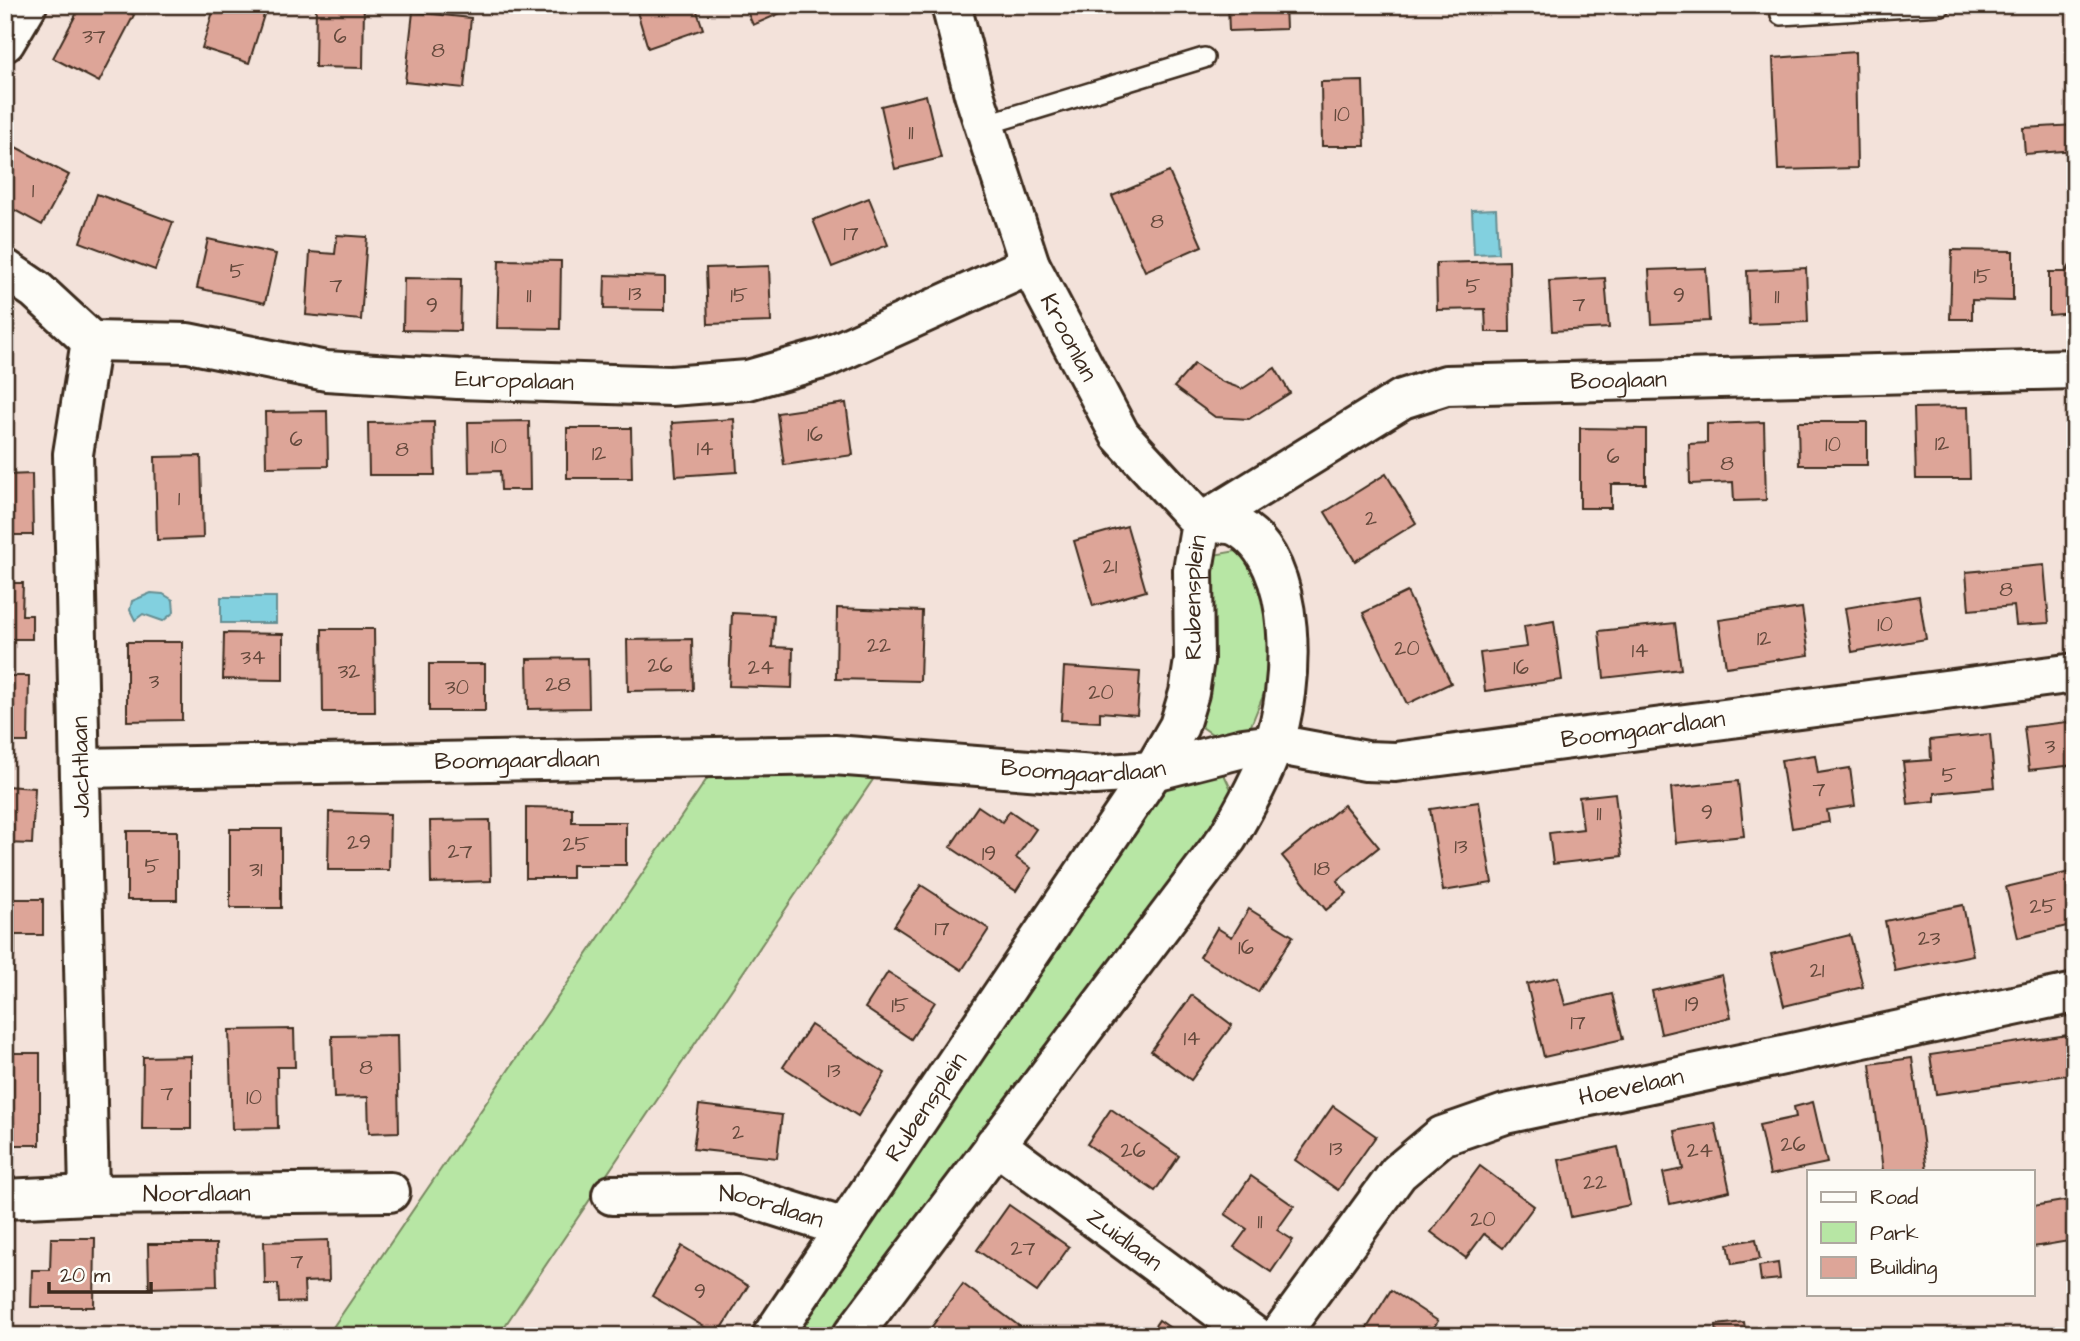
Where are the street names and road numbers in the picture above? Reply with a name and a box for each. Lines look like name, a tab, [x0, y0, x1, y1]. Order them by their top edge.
street label: Kroonlan	[1031, 288, 1106, 387]
street label: Europalaan	[454, 362, 574, 400]
street label: Booglaan	[1570, 362, 1667, 399]
street label: Rubensplein	[1176, 532, 1216, 660]
street label: Boomgaardlaan	[1559, 702, 1727, 757]
street label: Jachtlaan	[63, 716, 99, 818]
street label: Boomgaardlaan	[434, 742, 600, 779]
street label: Boomgaardlaan	[999, 751, 1169, 792]
street label: Rubensplein	[877, 1046, 976, 1169]
street label: Hoevelaan	[1575, 1060, 1687, 1115]
street label: Noordlaan	[143, 1176, 251, 1211]
street label: Noordlaan	[719, 1177, 828, 1237]
street label: Zuidlaan	[1079, 1200, 1169, 1279]

